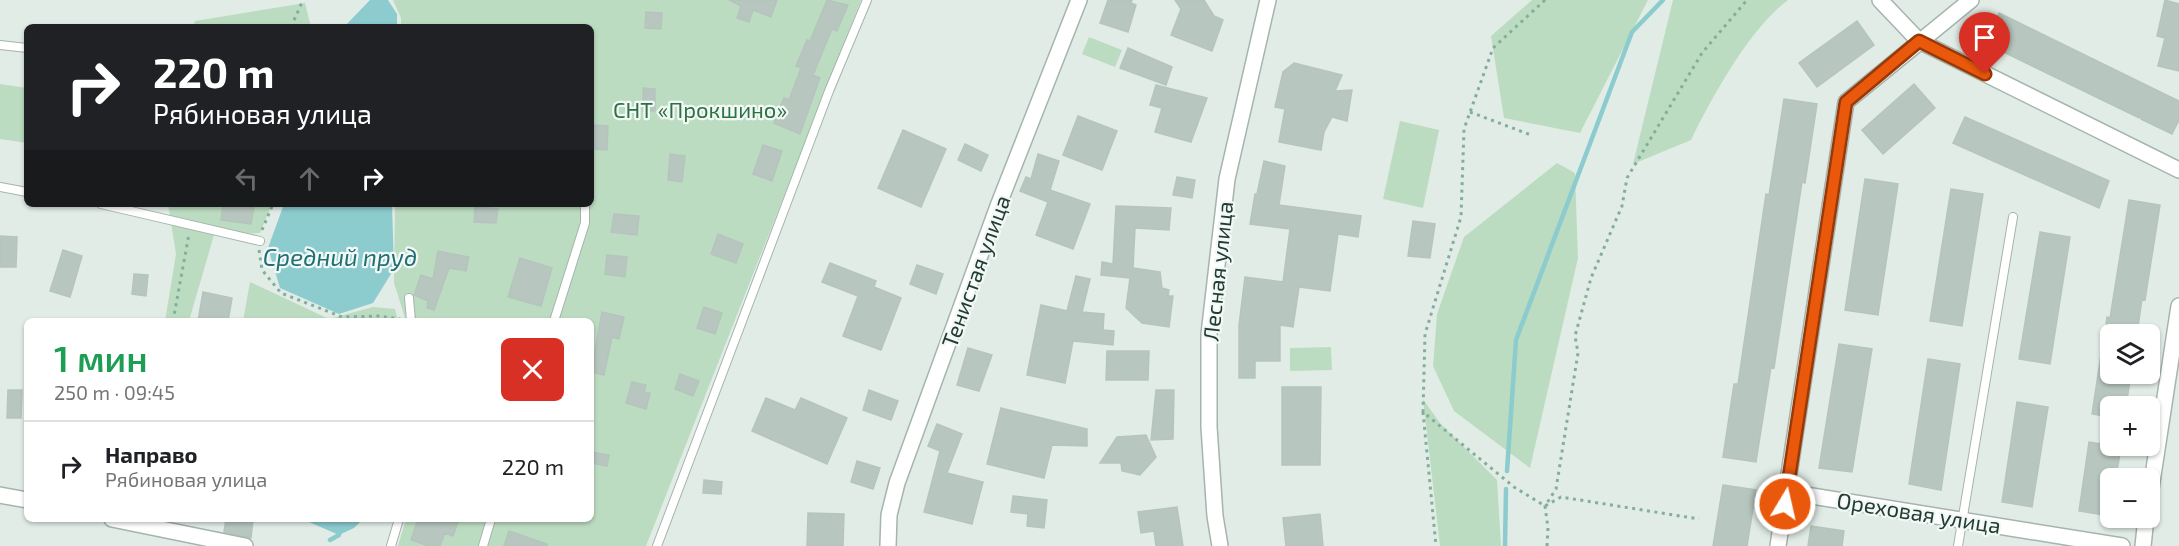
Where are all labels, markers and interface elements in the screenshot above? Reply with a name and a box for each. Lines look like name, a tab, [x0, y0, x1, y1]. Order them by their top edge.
pin	[1959, 12, 2010, 74]
icon: arrive	[1968, 21, 2001, 54]
text: 220 m	[153, 46, 274, 96]
icon: right	[54, 48, 132, 126]
park label: СНТ «Прокшино»	[613, 96, 787, 122]
text: Рябиновая улица	[153, 97, 372, 129]
icon: left	[230, 162, 263, 195]
icon: ahead	[293, 162, 326, 195]
icon: right	[356, 162, 389, 195]
street label: Тенистая улица	[935, 191, 1016, 351]
street label: Лесная улица	[1197, 200, 1238, 342]
water label: Средний пруд	[263, 242, 417, 271]
map controls	[2100, 324, 2160, 528]
button: layers	[2100, 324, 2160, 384]
text: 1 мин	[54, 336, 148, 379]
button: close	[501, 338, 564, 401]
text: 250 m · 09:45	[54, 380, 175, 404]
button: +	[2100, 396, 2160, 456]
text: Направо	[105, 441, 198, 467]
icon: right	[54, 450, 87, 483]
text: 220 m	[502, 453, 564, 479]
text: Рябиновая улица	[105, 467, 267, 491]
button: −	[2100, 468, 2160, 528]
position arrow	[1753, 472, 1817, 536]
street label: Ореховая улица	[1835, 486, 2003, 539]

